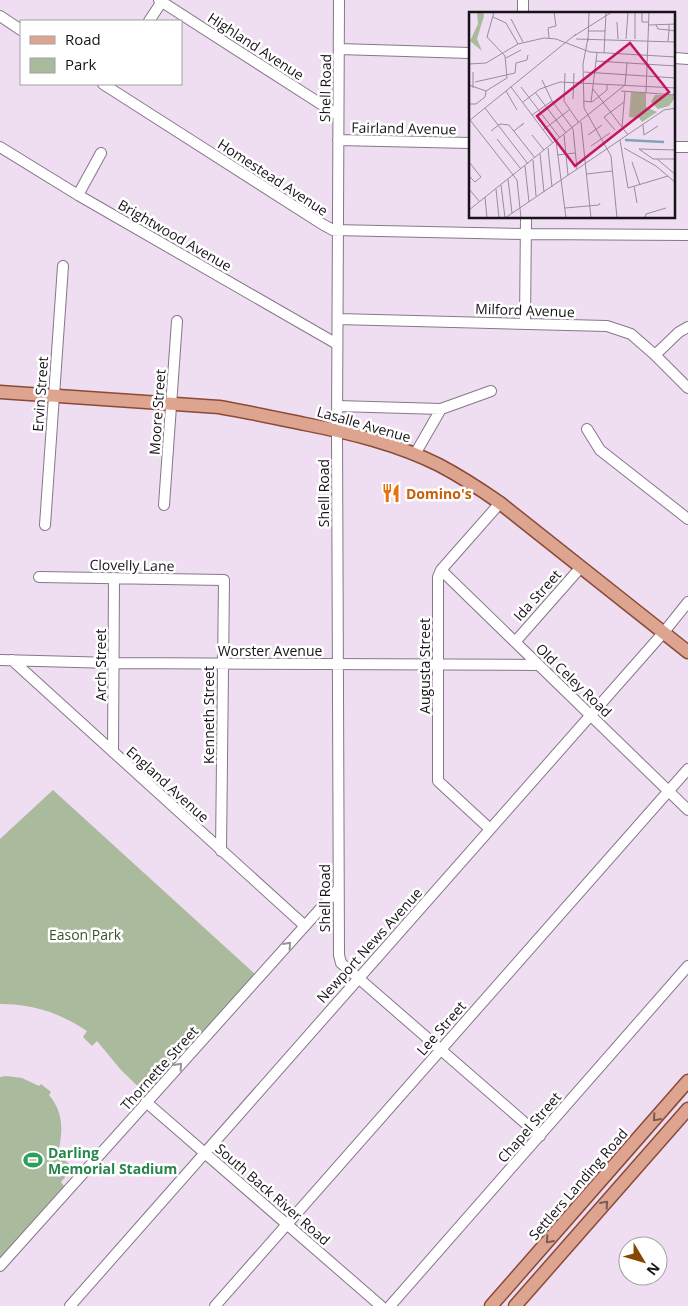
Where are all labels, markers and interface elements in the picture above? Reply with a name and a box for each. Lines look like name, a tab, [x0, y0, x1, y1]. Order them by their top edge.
street label: Highland Avenue	[204, 8, 308, 84]
inset map	[469, 12, 676, 219]
legend	[20, 20, 182, 85]
text: Road	[65, 29, 101, 49]
text: Park	[65, 54, 96, 74]
street label: Shell Road	[315, 54, 335, 122]
street label: Fairland Avenue	[351, 118, 457, 138]
street label: Homestead Avenue	[214, 134, 332, 220]
street label: Brightwood Avenue	[115, 195, 235, 275]
street label: Milford Avenue	[475, 299, 575, 321]
street label: Ervin Street	[28, 356, 52, 432]
street label: Moore Street	[145, 369, 169, 455]
street label: Lasalle Avenue	[315, 402, 413, 447]
street label: Shell Road	[314, 459, 333, 527]
restaurant icon: Domino's	[380, 482, 402, 504]
place label: Domino's	[406, 484, 472, 503]
street label: Clovelly Lane	[89, 555, 175, 575]
street label: Ida Street	[509, 565, 565, 625]
street label: Augusta Street	[415, 618, 434, 714]
street label: Arch Street	[91, 629, 110, 701]
street label: Old Celey Road	[532, 639, 616, 721]
street label: Worster Avenue	[218, 641, 322, 660]
street label: Kenneth Street	[199, 666, 218, 764]
street label: England Avenue	[123, 742, 213, 826]
street label: Shell Road	[315, 864, 334, 932]
street label: Newport News Avenue	[312, 883, 426, 1007]
park label: Eason Park	[49, 925, 122, 944]
one-way arrow	[282, 942, 291, 951]
street label: Lee Street	[412, 997, 470, 1059]
street label: Thornette Street	[116, 1022, 202, 1114]
one-way arrow	[173, 1063, 182, 1072]
street label: Chapel Street	[493, 1088, 565, 1166]
one-way arrow	[653, 1113, 662, 1122]
street label: Settlers Landing Road	[524, 1124, 632, 1244]
street label: South Back River Road	[212, 1139, 334, 1249]
place label: Darling Memorial Stadium	[48, 1143, 177, 1178]
sports icon: Darling Memorial Stadium	[22, 1149, 44, 1171]
one-way arrow	[599, 1200, 608, 1209]
one-way arrow	[545, 1235, 554, 1244]
north arrow	[618, 1236, 668, 1286]
text: N	[643, 1259, 665, 1280]

